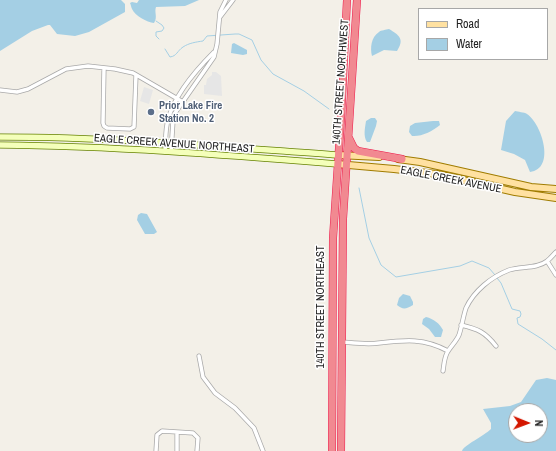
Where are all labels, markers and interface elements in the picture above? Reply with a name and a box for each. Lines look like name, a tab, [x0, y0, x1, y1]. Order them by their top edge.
legend	[418, 8, 548, 60]
text: Road	[456, 16, 480, 32]
street label: 140TH STREET NORTHWEST	[330, 19, 352, 145]
text: Water	[456, 36, 482, 52]
place label: Prior Lake Fire Station No. 2	[159, 99, 222, 125]
marker: Prior Lake Fire Station No. 2	[146, 107, 156, 117]
street label: EAGLE CREEK AVENUE NORTHEAST	[93, 132, 255, 156]
street label: EAGLE CREEK AVENUE	[399, 164, 503, 196]
street label: 140TH STREET NORTHEAST	[314, 245, 328, 369]
north arrow	[508, 403, 548, 443]
text: N	[532, 420, 546, 427]

